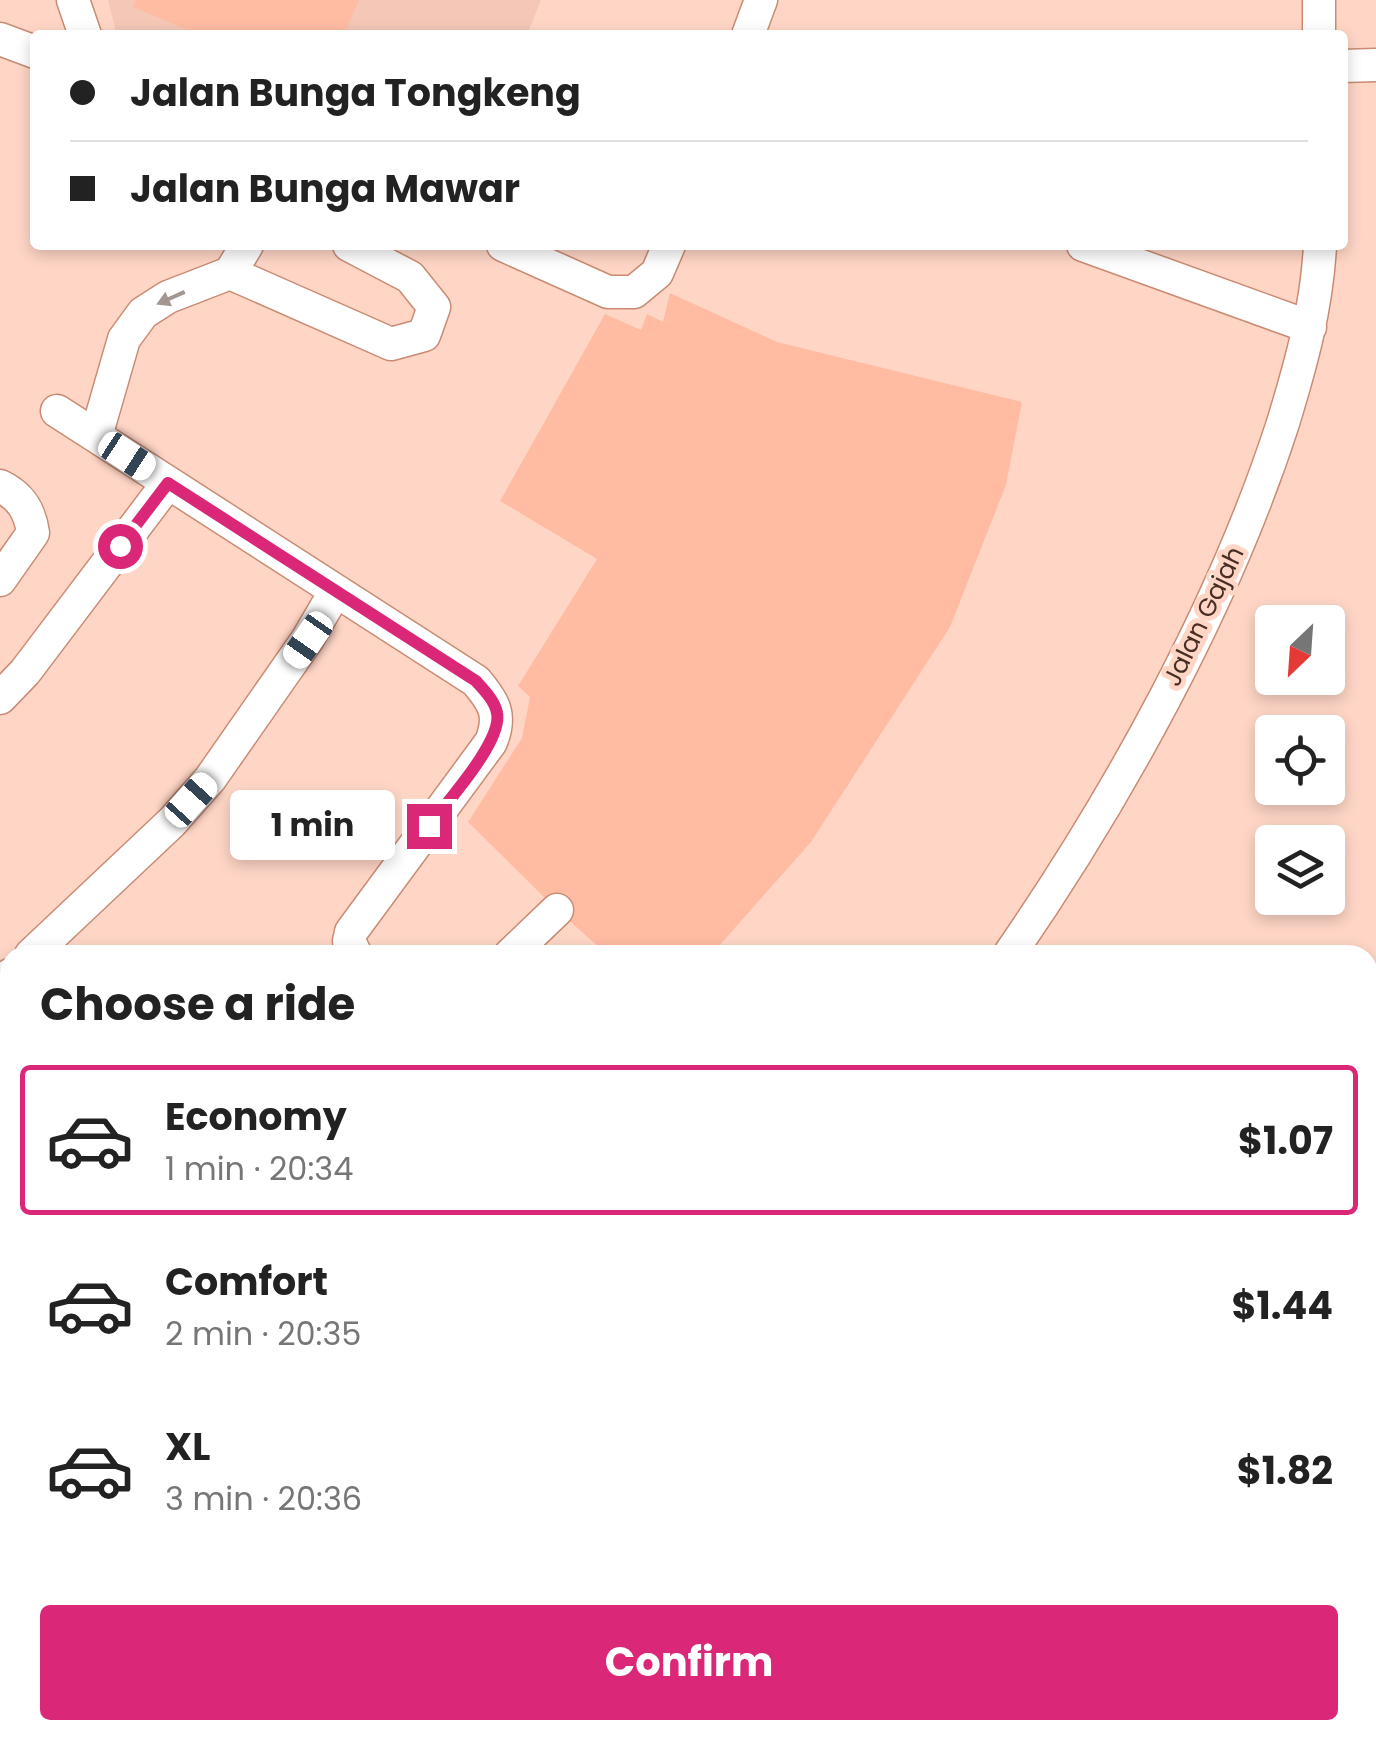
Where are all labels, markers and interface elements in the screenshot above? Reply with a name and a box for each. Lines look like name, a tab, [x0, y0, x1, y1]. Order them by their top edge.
text: Jalan Bunga Tongkeng	[130, 66, 581, 119]
text: Jalan Bunga Mawar	[130, 162, 520, 215]
one-way arrow	[156, 290, 186, 306]
car	[94, 427, 160, 485]
route start	[98, 524, 143, 569]
street label: Jalan Gajah	[1155, 541, 1252, 692]
north arrow	[1255, 605, 1345, 695]
map controls	[1255, 605, 1345, 915]
car	[279, 607, 337, 673]
button: locate	[1255, 715, 1345, 805]
car	[160, 768, 222, 832]
callout: 1 min	[229, 791, 394, 861]
text: 1 min	[271, 802, 354, 847]
route end	[407, 804, 452, 849]
button: layers	[1255, 825, 1345, 915]
text: Choose a ride	[40, 973, 355, 1036]
text: Economy	[165, 1090, 347, 1143]
icon: car	[45, 1095, 135, 1185]
text: $1.07	[1238, 1114, 1333, 1167]
text: 1 min · 20:34	[165, 1146, 353, 1191]
text: Comfort	[165, 1255, 328, 1308]
icon: car	[45, 1260, 135, 1350]
text: $1.44	[1232, 1279, 1333, 1332]
text: 2 min · 20:35	[165, 1311, 361, 1356]
text: XL	[165, 1420, 210, 1473]
icon: car	[45, 1425, 135, 1515]
text: $1.82	[1237, 1444, 1333, 1497]
text: 3 min · 20:36	[165, 1476, 362, 1521]
button: Confirm	[40, 1605, 1338, 1720]

